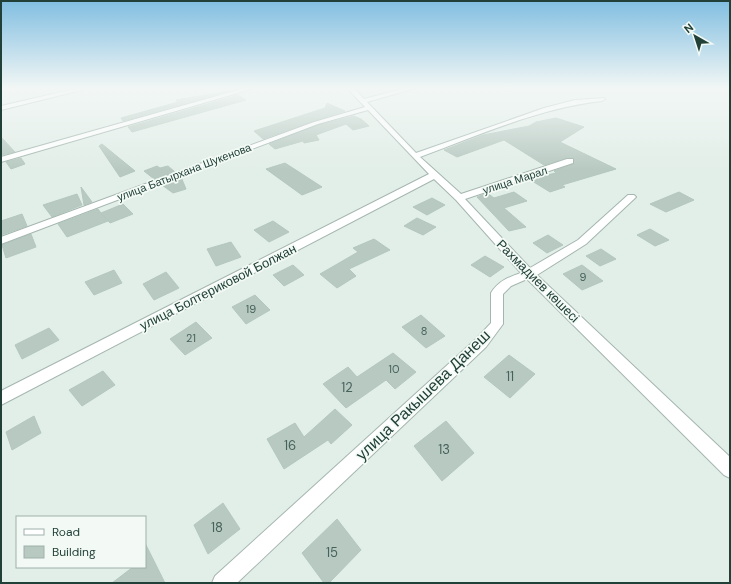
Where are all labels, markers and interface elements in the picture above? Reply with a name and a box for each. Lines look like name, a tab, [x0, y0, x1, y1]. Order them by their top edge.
north arrow	[675, 16, 715, 56]
text: N	[681, 20, 696, 36]
street label: улица Батырхана Шукенова	[115, 140, 254, 204]
street label: улица Марал	[481, 163, 549, 197]
street label: Рахмадиев көшесі	[493, 236, 583, 326]
street label: улица Болтериковой Болжан	[137, 240, 299, 334]
house number: 9	[580, 270, 587, 284]
house number: 19	[246, 302, 256, 316]
house number: 8	[421, 324, 427, 338]
street label: улица Ракышева Данеш	[351, 325, 495, 465]
house number: 21	[186, 331, 196, 345]
house number: 10	[389, 362, 399, 376]
house number: 11	[506, 368, 514, 385]
house number: 12	[341, 379, 353, 396]
house number: 16	[284, 437, 296, 454]
house number: 13	[438, 441, 450, 458]
legend	[16, 516, 146, 568]
house number: 18	[211, 519, 223, 536]
text: Road	[52, 524, 80, 540]
text: Building	[52, 544, 96, 560]
house number: 15	[326, 544, 338, 561]

